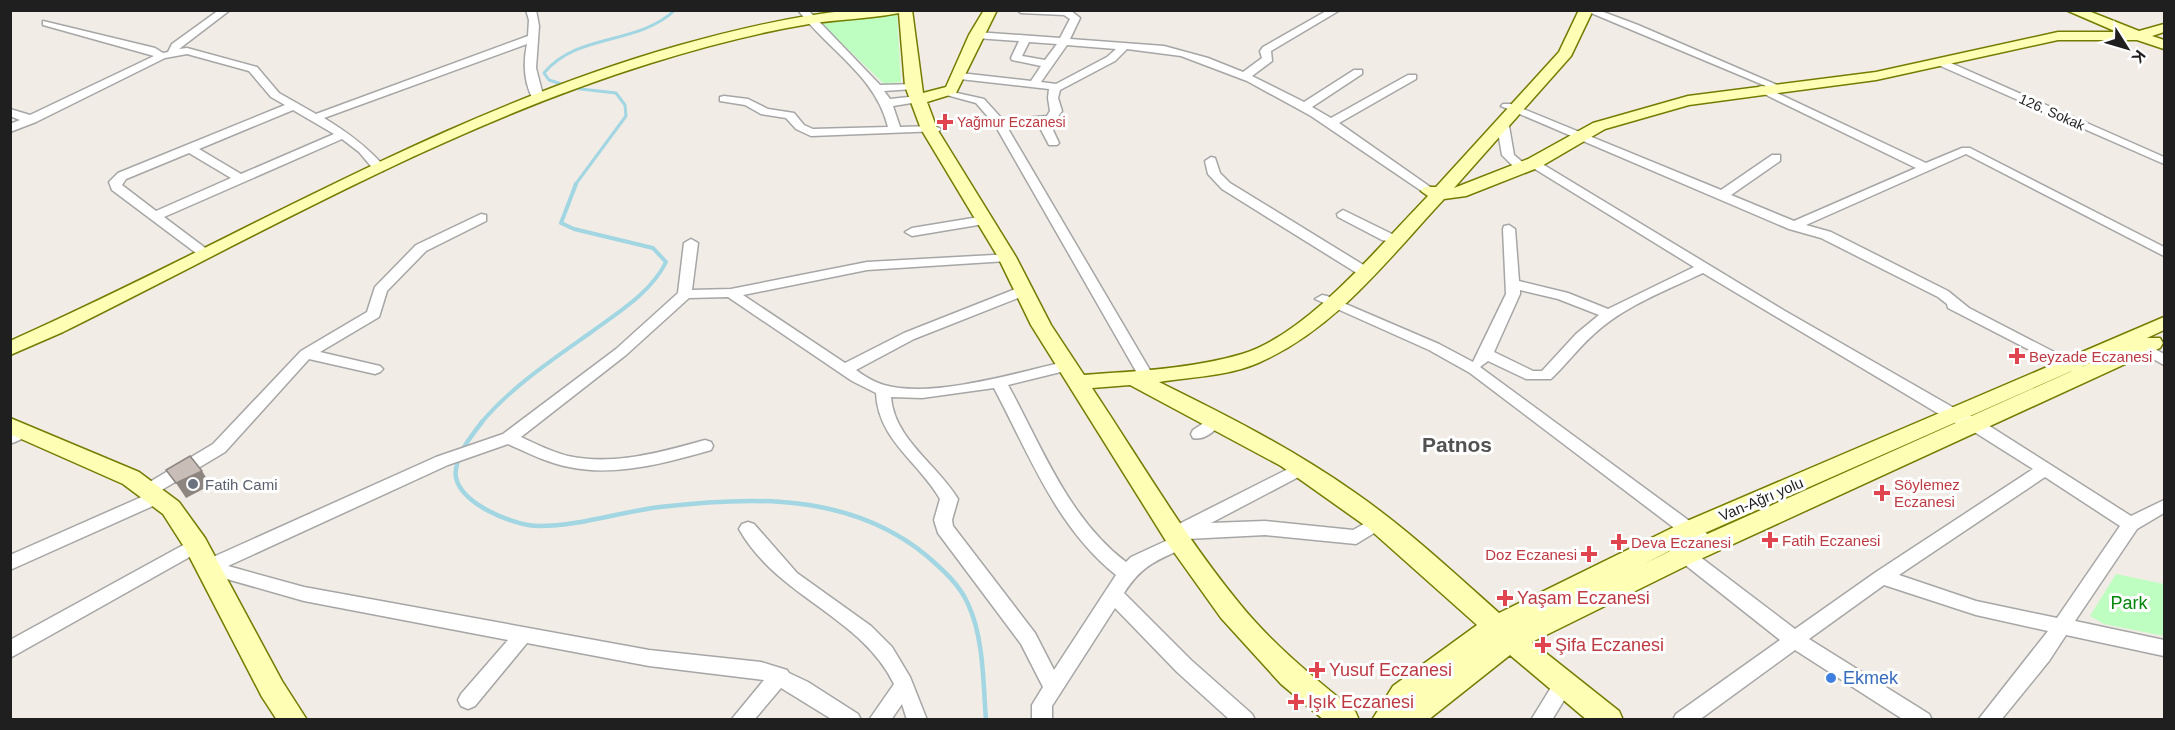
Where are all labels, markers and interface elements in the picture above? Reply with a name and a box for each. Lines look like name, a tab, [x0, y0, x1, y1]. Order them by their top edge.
north arrow	[2097, 18, 2157, 78]
text: K	[2128, 47, 2149, 67]
street label: 126. Sokak	[2017, 90, 2088, 134]
place label: Yağmur Eczanesi	[957, 114, 1066, 130]
marker: Yağmur Eczanesi	[938, 115, 952, 129]
place label: Beyzade Eczanesi	[2029, 348, 2152, 365]
marker: Beyzade Eczanesi	[2010, 349, 2024, 363]
district label: Patnos	[1422, 433, 1492, 456]
street label: Van-Ağrı yolu	[1716, 474, 1806, 524]
place label: Fatih Cami	[205, 476, 278, 493]
place label: Söylemez Eczanesi	[1894, 476, 1960, 510]
marker: Fatih Cami	[186, 477, 200, 491]
marker: Söylemez Eczanesi	[1875, 486, 1889, 500]
place label: Fatih Eczanesi	[1782, 532, 1880, 549]
marker: Fatih Eczanesi	[1763, 533, 1777, 547]
place label: Deva Eczanesi	[1631, 534, 1731, 551]
marker: Deva Eczanesi	[1612, 535, 1626, 549]
place label: Doz Eczanesi	[1485, 546, 1577, 563]
marker: Doz Eczanesi	[1582, 547, 1596, 561]
place label: Yaşam Eczanesi	[1517, 588, 1650, 608]
marker: Yaşam Eczanesi	[1498, 591, 1512, 605]
park label: Park	[2110, 593, 2149, 613]
place label: Şifa Eczanesi	[1555, 635, 1664, 655]
marker: Şifa Eczanesi	[1536, 638, 1550, 652]
place label: Yusuf Eczanesi	[1329, 660, 1452, 680]
marker: Yusuf Eczanesi	[1310, 663, 1324, 677]
place label: Ekmek	[1843, 668, 1899, 688]
marker: Ekmek	[1824, 671, 1838, 685]
place label: Işık Eczanesi	[1308, 692, 1414, 712]
marker: Işık Eczanesi	[1289, 695, 1303, 709]

